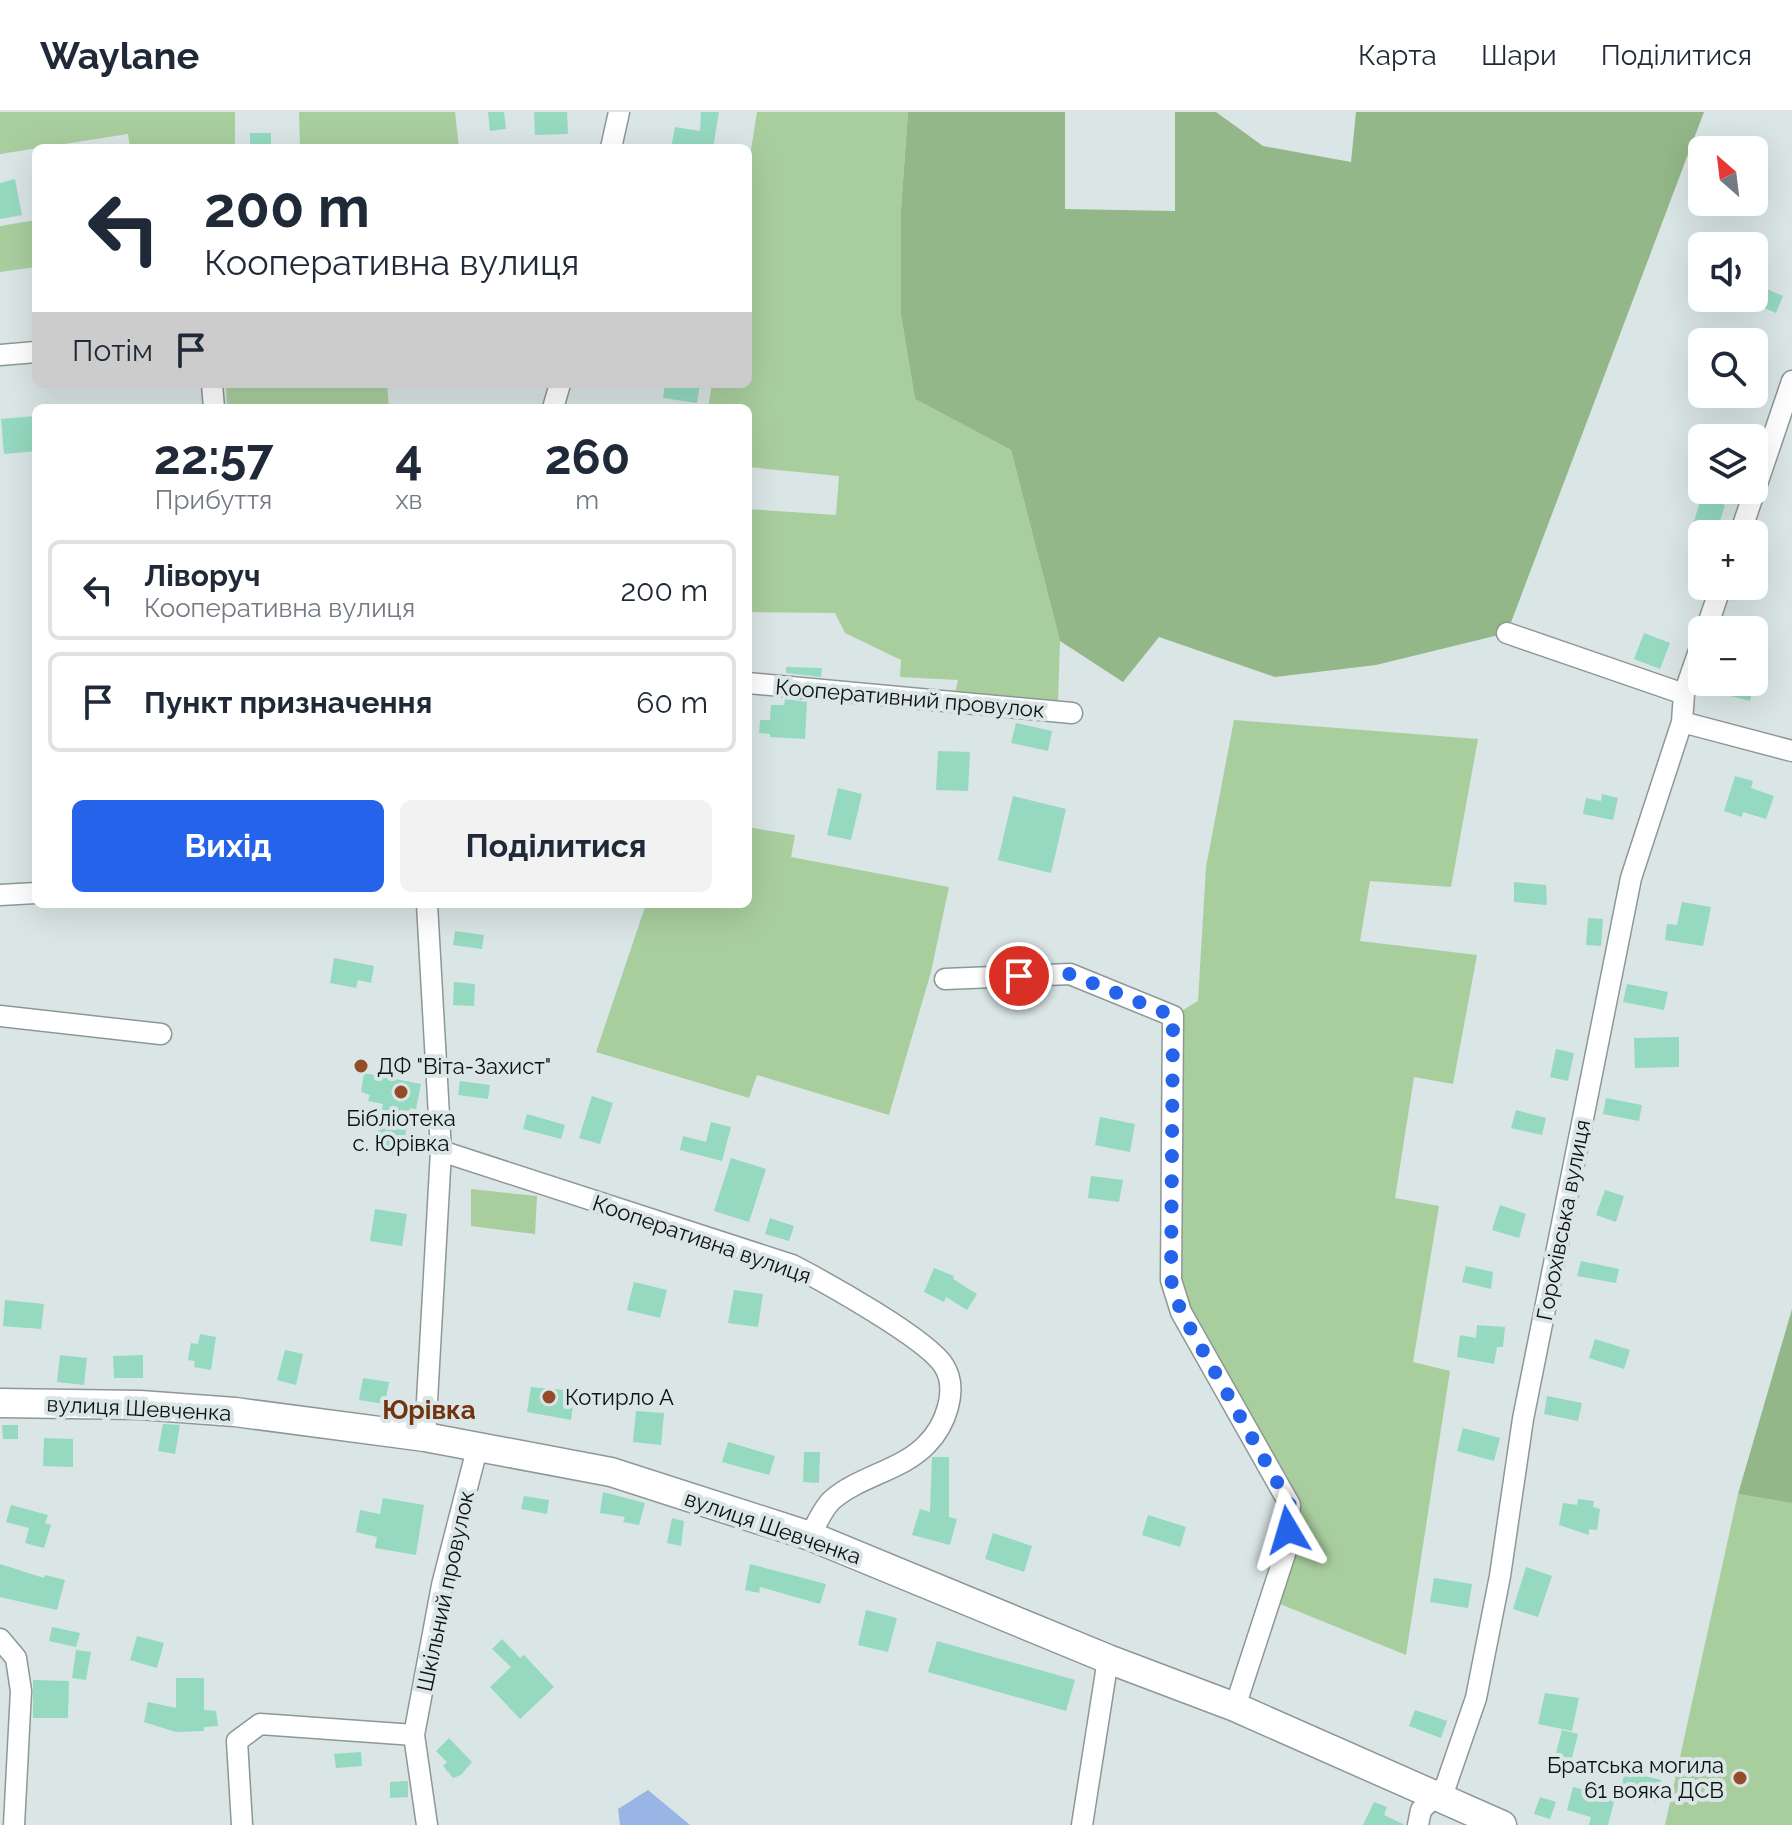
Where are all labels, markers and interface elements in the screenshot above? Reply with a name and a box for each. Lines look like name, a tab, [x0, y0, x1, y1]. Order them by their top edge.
text: Waylane	[40, 33, 199, 78]
text: Карта	[1358, 39, 1437, 72]
text: Шари	[1481, 39, 1557, 72]
text: Поділитися	[1601, 39, 1752, 72]
north arrow	[1688, 136, 1768, 216]
map controls	[1688, 136, 1768, 696]
text: 200 m	[204, 174, 370, 240]
icon: left	[72, 176, 176, 280]
button: sound	[1688, 232, 1768, 312]
text: Кооперативна вулиця	[204, 241, 579, 283]
icon: arrive	[169, 328, 213, 372]
button: search	[1688, 328, 1768, 408]
text: Потім	[72, 333, 153, 368]
button: layers	[1688, 424, 1768, 504]
text: 22:57	[154, 429, 273, 485]
text: 4	[395, 429, 423, 485]
text: 260	[544, 429, 630, 485]
text: Прибуття	[155, 485, 272, 515]
text: хв	[395, 485, 422, 515]
text: m	[575, 485, 599, 515]
button: +	[1688, 520, 1768, 600]
text: Ліворуч	[144, 558, 260, 593]
icon: left	[76, 568, 120, 612]
text: 200 m	[620, 573, 708, 608]
text: Кооперативна вулиця	[144, 593, 415, 623]
button: −	[1688, 616, 1768, 696]
street label: Кооперативний провулок	[774, 673, 1046, 723]
icon: arrive	[76, 680, 120, 724]
text: Пункт призначення	[144, 685, 432, 720]
text: 60 m	[636, 685, 708, 720]
button: Вихід	[72, 800, 384, 892]
button: Поділитися	[400, 800, 712, 892]
pin	[985, 942, 1053, 1010]
icon: arrive	[997, 954, 1041, 998]
place label: ДФ "Віта-Захист"	[377, 1053, 551, 1079]
marker: ДФ "Віта-Захист"	[352, 1057, 370, 1075]
marker: Бібліотека с. Юрівка	[392, 1083, 410, 1101]
place label: Бібліотека с. Юрівка	[346, 1105, 456, 1156]
street label: Горохівська вулиця	[1531, 1117, 1595, 1323]
street label: Кооперативна вулиця	[589, 1189, 815, 1289]
place label: Котирло А	[565, 1384, 674, 1410]
marker: Котирло А	[540, 1388, 558, 1406]
street label: вулиця Шевченка	[46, 1390, 232, 1426]
district label: Юрівка	[382, 1395, 476, 1425]
street label: вулиця Шевченка	[681, 1485, 865, 1569]
street label: Шкільний провулок	[411, 1488, 479, 1694]
position arrow	[1246, 1488, 1330, 1572]
place label: Братська могила 61 вояка ДСВ	[1547, 1752, 1724, 1803]
marker: Братська могила 61 вояка ДСВ	[1731, 1769, 1749, 1787]

